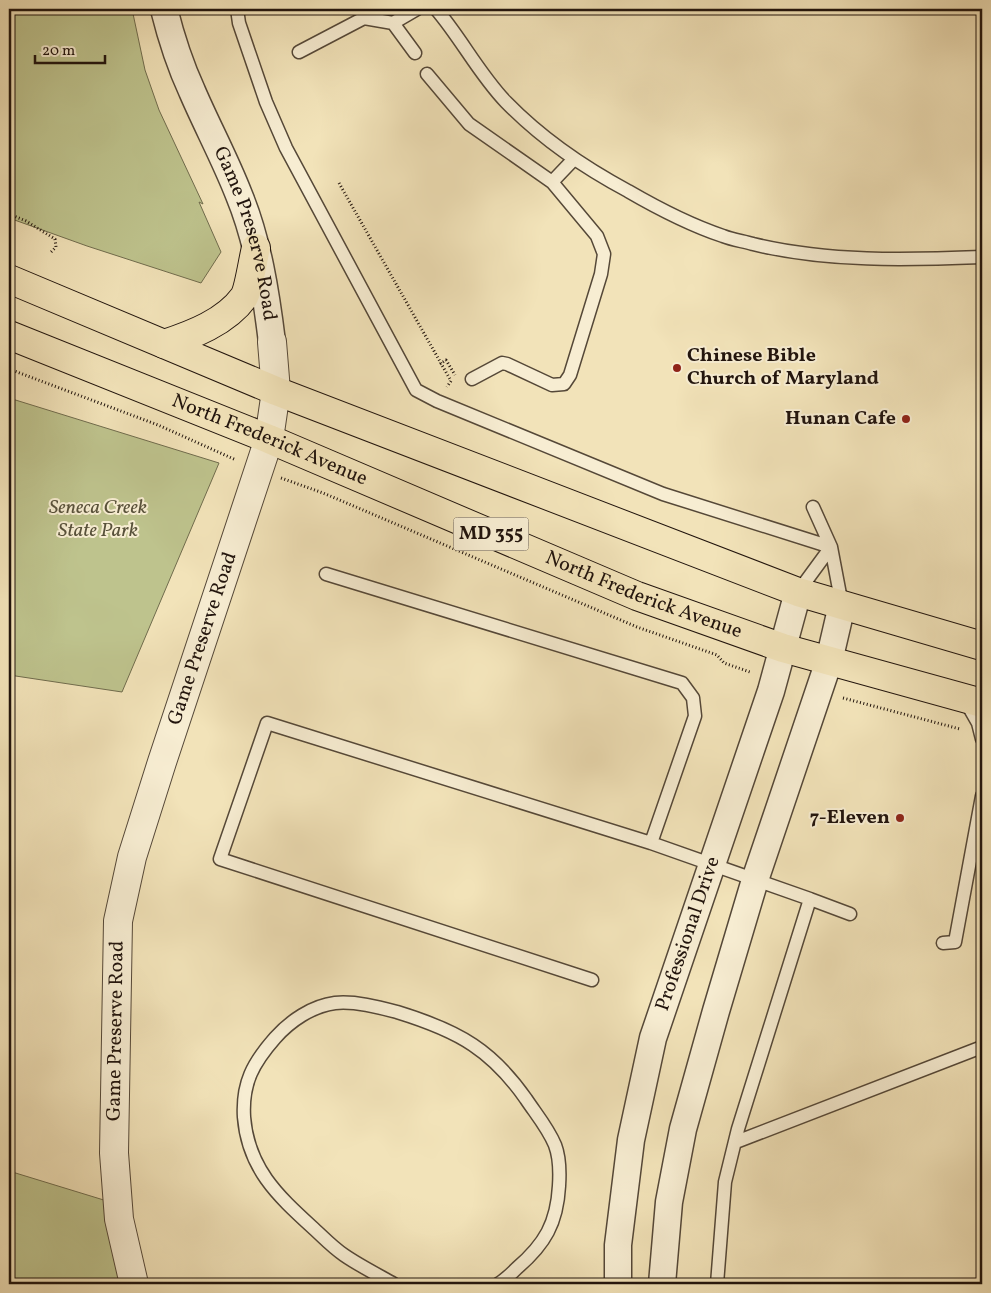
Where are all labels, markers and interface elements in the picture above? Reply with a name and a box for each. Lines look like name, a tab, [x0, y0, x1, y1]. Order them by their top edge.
scale bar	[35, 32, 105, 64]
text: 20 m	[42, 41, 75, 62]
street label: Game Preserve Road	[206, 142, 283, 323]
place label: Chinese Bible Church of Maryland	[687, 342, 879, 393]
marker: Chinese Bible Church of Maryland	[671, 362, 683, 374]
street label: North Frederick Avenue	[168, 387, 372, 493]
place label: Hunan Cafe	[785, 405, 896, 433]
marker: Hunan Cafe	[900, 413, 912, 425]
park label: Seneca Creek State Park	[49, 494, 147, 545]
road number: MD 355	[454, 518, 528, 550]
street label: North Frederick Avenue	[541, 544, 746, 646]
street label: Game Preserve Road	[161, 548, 245, 729]
place label: 7-Eleven	[810, 804, 890, 832]
marker: 7-Eleven	[894, 812, 906, 824]
street label: Professional Drive	[649, 853, 728, 1015]
street label: Game Preserve Road	[101, 940, 132, 1122]

